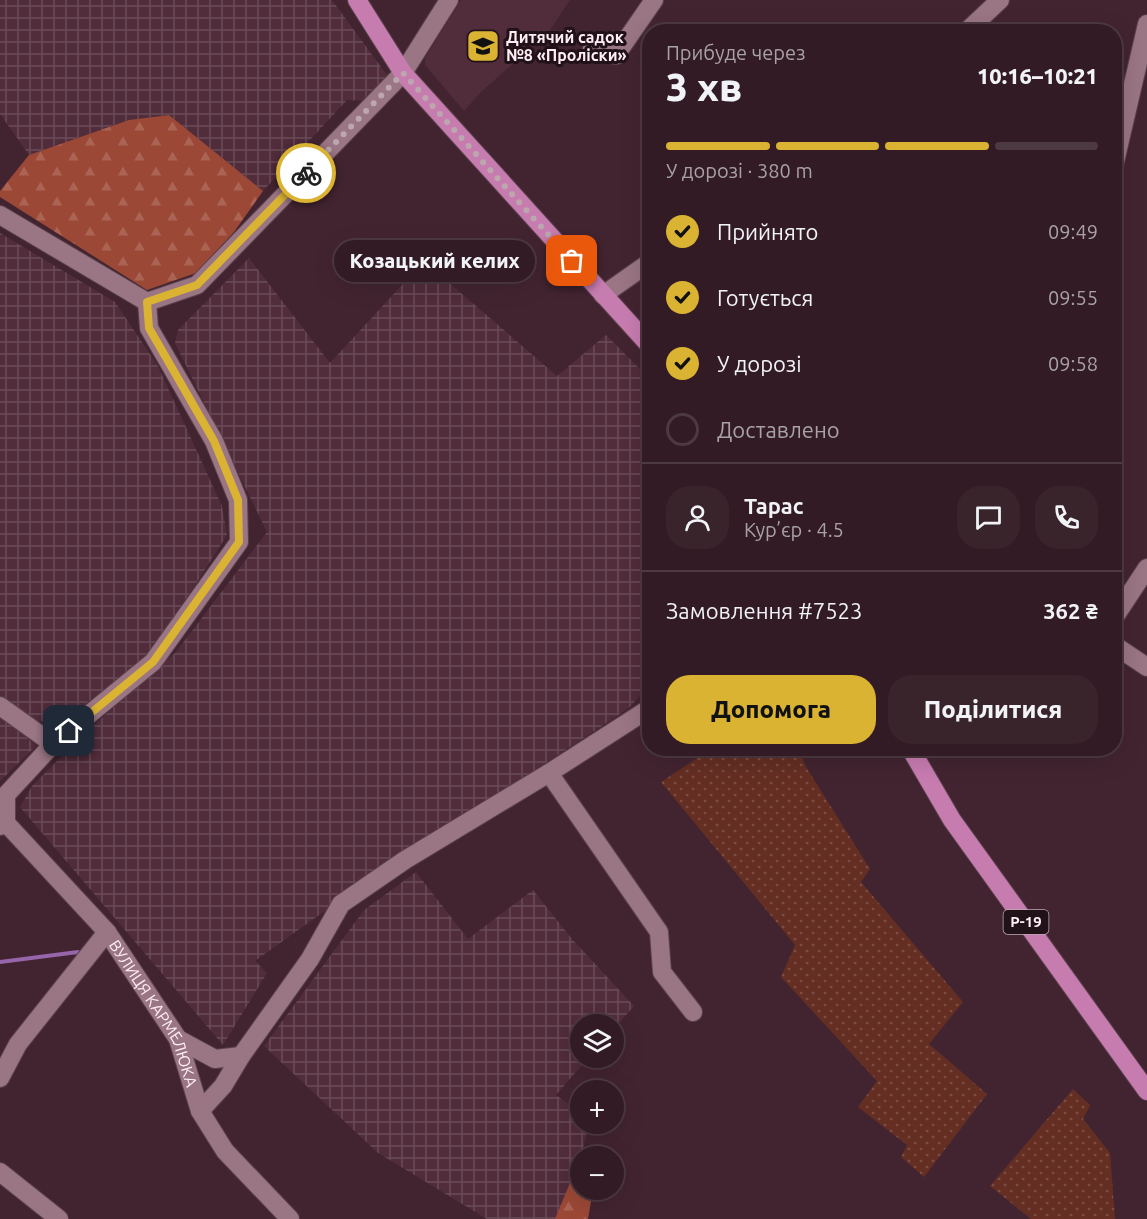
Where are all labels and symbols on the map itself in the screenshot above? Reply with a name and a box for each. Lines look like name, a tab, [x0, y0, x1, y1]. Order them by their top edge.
school or university icon: Дитячий садок №8 «Проліски»	[465, 28, 501, 64]
place label: Дитячий садок №8 «Проліски»	[506, 28, 627, 64]
courier	[276, 143, 336, 203]
pin	[546, 235, 597, 286]
callout: Козацький келих	[335, 240, 536, 282]
pin	[43, 705, 94, 756]
road number: Р-19	[1004, 910, 1048, 934]
street label: ВУЛИЦЯ КАРМЕЛЮКА	[106, 936, 201, 1090]

